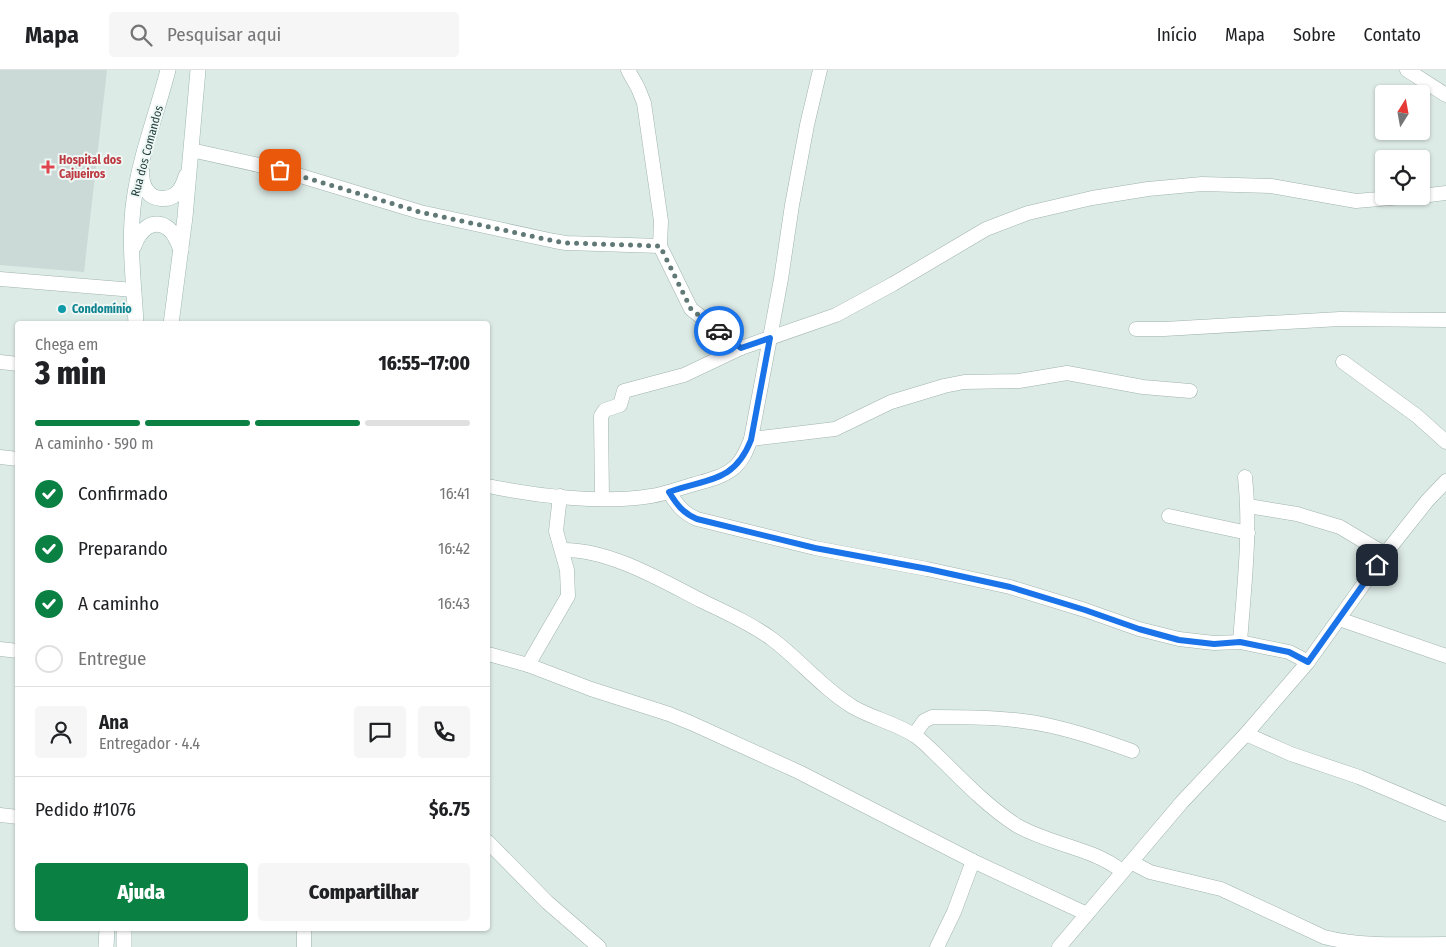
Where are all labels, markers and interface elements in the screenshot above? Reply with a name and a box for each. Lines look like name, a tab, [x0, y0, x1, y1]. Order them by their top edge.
search box	[109, 12, 459, 57]
text: Mapa	[25, 21, 79, 49]
icon: search	[127, 21, 155, 49]
text: Pesquisar aqui	[167, 23, 281, 46]
text: Início	[1157, 24, 1197, 46]
text: Mapa	[1225, 24, 1265, 46]
text: Sobre	[1293, 24, 1336, 46]
text: Contato	[1364, 24, 1421, 46]
north arrow	[1375, 85, 1430, 140]
map controls	[1375, 85, 1430, 205]
street label: Rua dos Comandos	[128, 104, 166, 198]
pin	[259, 149, 301, 191]
button: locate	[1375, 150, 1430, 205]
place label: Hospital dos Cajueiros	[59, 153, 122, 181]
icon: bag	[266, 156, 294, 184]
marker: Hospital dos Cajueiros	[41, 160, 55, 174]
place label: Condomínio	[72, 302, 132, 316]
marker: Condomínio	[56, 303, 68, 315]
courier	[694, 306, 744, 356]
icon: car	[705, 317, 733, 345]
text: Chega em	[35, 335, 98, 354]
text: 16:55–17:00	[379, 352, 470, 375]
text: 3 min	[35, 354, 106, 392]
text: A caminho · 590 m	[35, 434, 154, 453]
icon: check	[35, 480, 63, 508]
text: Confirmado	[78, 482, 168, 505]
text: 16:41	[439, 484, 470, 503]
icon: check	[35, 535, 63, 563]
text: Preparando	[78, 537, 168, 560]
text: 16:42	[438, 539, 470, 558]
pin	[1356, 544, 1398, 586]
icon: home	[1363, 551, 1391, 579]
icon: check	[35, 590, 63, 618]
text: A caminho	[78, 592, 159, 615]
text: 16:43	[438, 594, 470, 613]
text: Entregue	[78, 647, 147, 670]
button: person	[35, 706, 87, 758]
button: chat	[354, 706, 406, 758]
button: phone	[418, 706, 470, 758]
text: Ana	[99, 711, 129, 734]
text: Entregador · 4.4	[99, 734, 200, 753]
text: Pedido #1076	[35, 798, 136, 821]
text: $6.75	[429, 798, 470, 821]
button: Ajuda	[35, 863, 248, 921]
button: Compartilhar	[258, 863, 470, 921]

